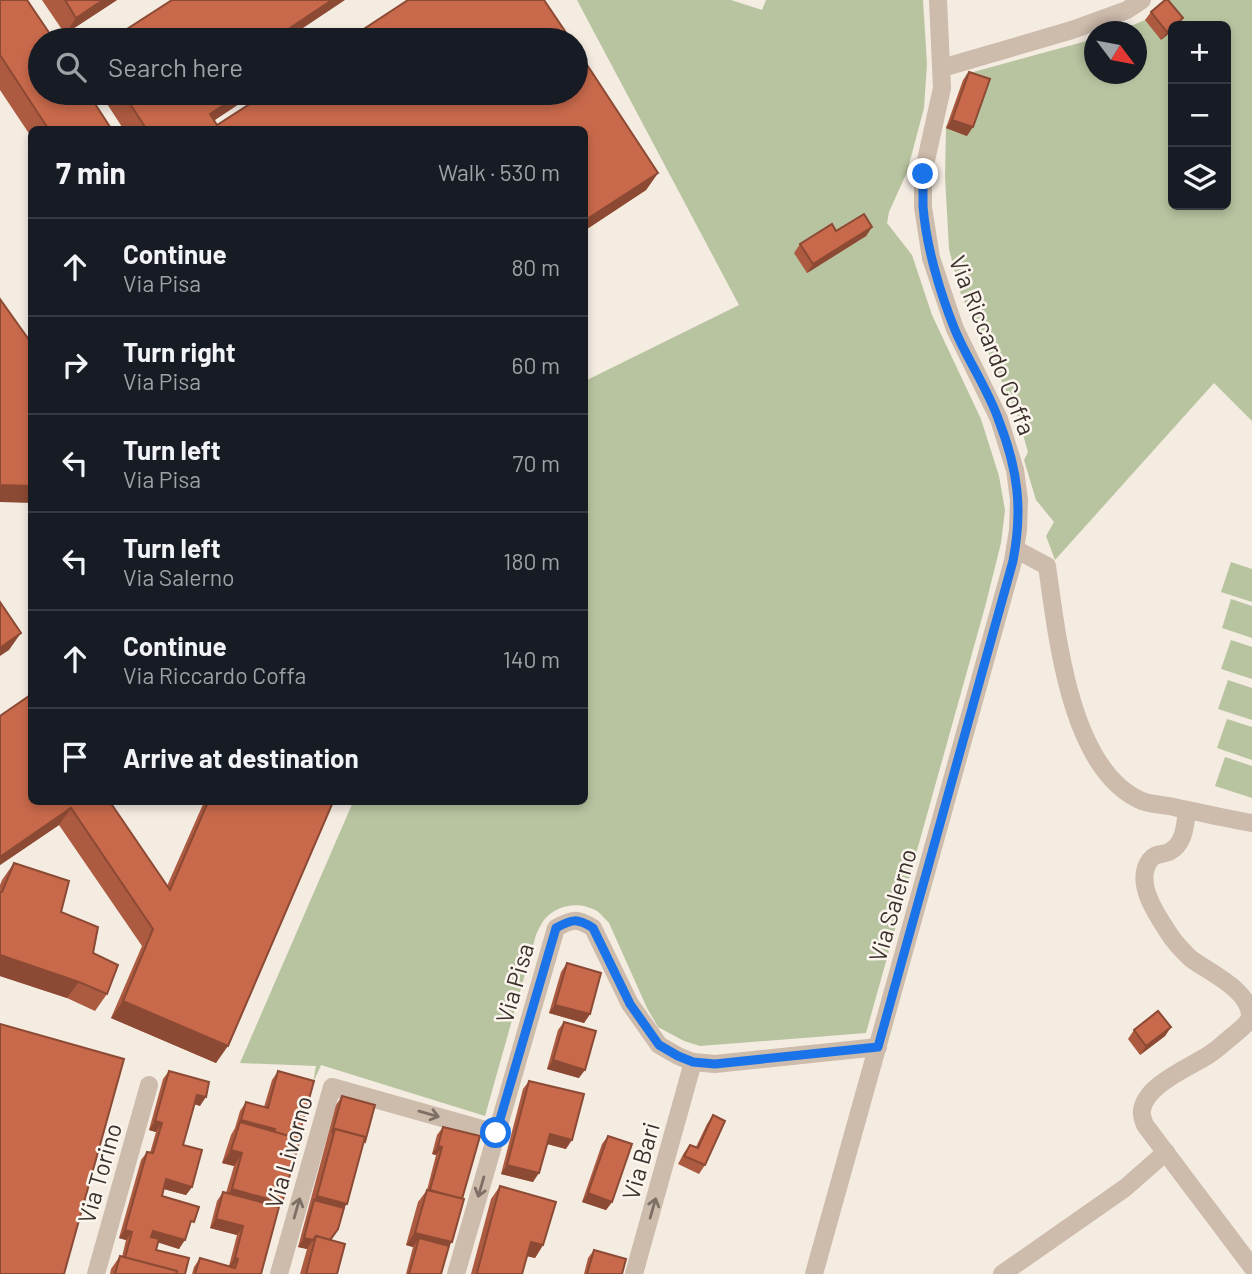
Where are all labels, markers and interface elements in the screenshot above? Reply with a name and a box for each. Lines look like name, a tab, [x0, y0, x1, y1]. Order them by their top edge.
north arrow	[1084, 21, 1147, 84]
map controls	[1168, 21, 1231, 210]
button: +	[1168, 21, 1231, 84]
search box	[28, 28, 588, 105]
icon: search	[52, 48, 90, 86]
text: Search here	[108, 51, 243, 82]
button: −	[1168, 84, 1231, 147]
button: layers	[1168, 147, 1231, 210]
text: 7 min	[56, 154, 126, 190]
text: Walk · 530 m	[438, 158, 560, 186]
route end	[907, 158, 938, 189]
text: Continue	[123, 238, 227, 269]
icon: ahead	[56, 248, 94, 286]
street label: Via Riccardo Coffa	[944, 251, 1042, 439]
text: 80 m	[511, 253, 560, 281]
text: Via Pisa	[123, 269, 201, 297]
text: Turn right	[123, 336, 236, 367]
icon: right	[56, 346, 94, 384]
text: 60 m	[512, 351, 560, 379]
text: Via Pisa	[123, 367, 201, 395]
text: Turn left	[123, 434, 221, 465]
icon: left	[56, 444, 94, 482]
text: 70 m	[513, 449, 560, 477]
text: Via Pisa	[123, 465, 201, 493]
text: Turn left	[123, 532, 221, 563]
icon: left	[56, 542, 94, 580]
text: 180 m	[503, 547, 560, 575]
text: Via Salerno	[123, 563, 235, 591]
text: Continue	[123, 630, 227, 661]
icon: ahead	[56, 640, 94, 678]
text: 140 m	[503, 645, 560, 673]
text: Via Riccardo Coffa	[123, 661, 306, 689]
icon: arrive	[56, 738, 94, 776]
text: Arrive at destination	[123, 742, 359, 773]
street label: Via Salerno	[862, 845, 922, 965]
street label: Via Pisa	[489, 940, 539, 1026]
street label: Via Livorno	[258, 1092, 318, 1212]
one-way arrow	[417, 1108, 440, 1121]
route start	[480, 1117, 511, 1148]
street label: Via Torino	[71, 1119, 127, 1227]
street label: Via Bari	[615, 1119, 665, 1203]
one-way arrow	[473, 1176, 486, 1198]
one-way arrow	[647, 1197, 660, 1219]
one-way arrow	[292, 1198, 305, 1220]

